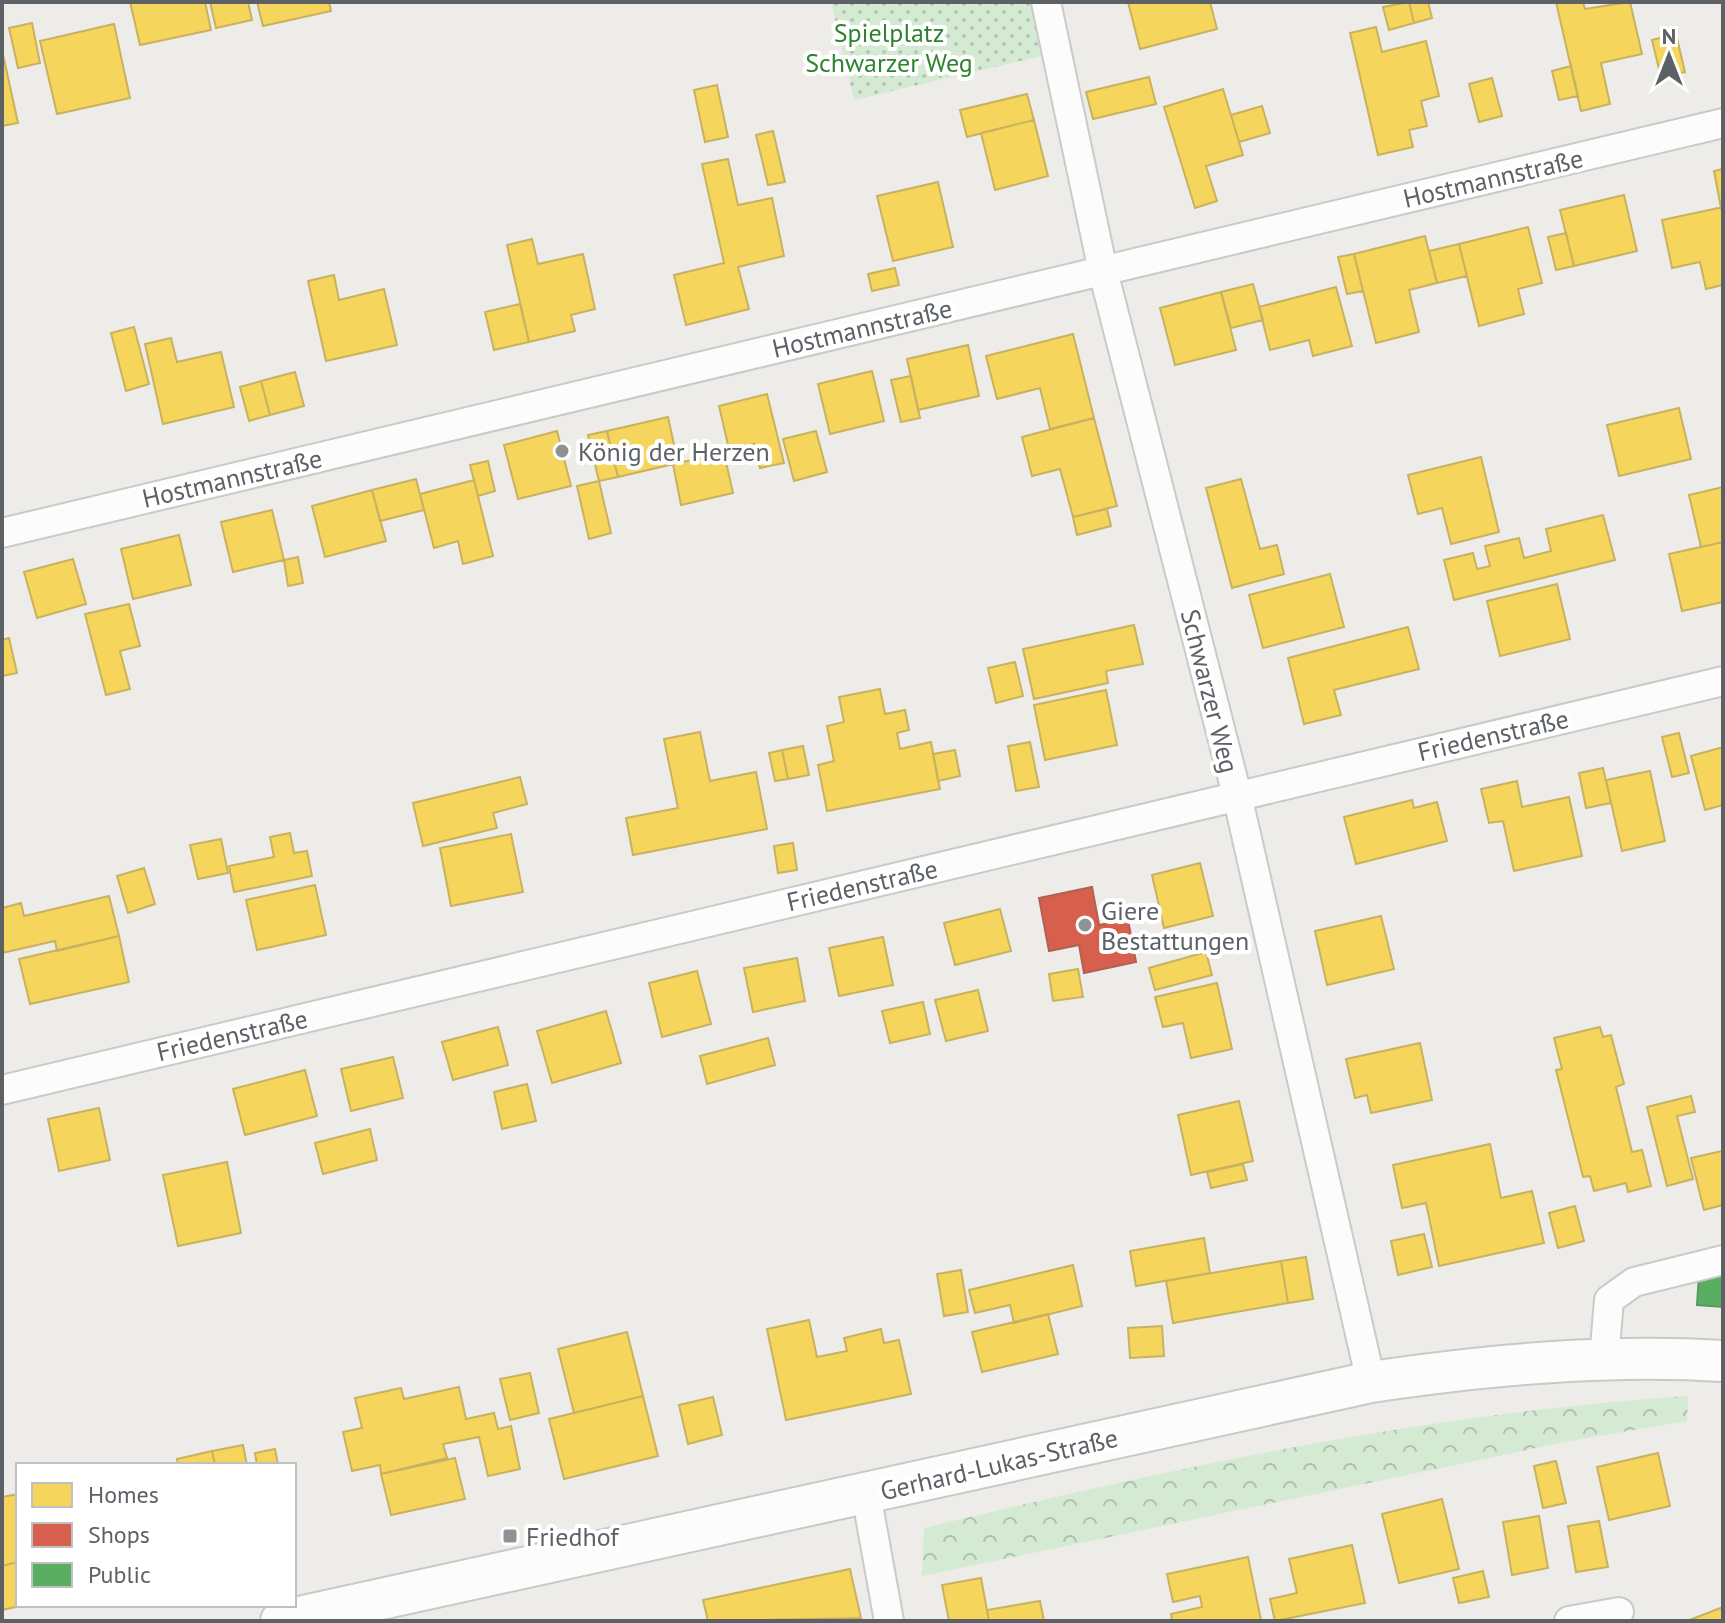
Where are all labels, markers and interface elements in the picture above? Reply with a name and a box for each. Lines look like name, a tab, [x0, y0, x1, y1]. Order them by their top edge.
park label: Spielplatz Schwarzer Weg	[805, 16, 973, 79]
north arrow	[1629, 16, 1709, 96]
text: N	[1662, 22, 1676, 50]
street label: Hostmannstraße	[1400, 141, 1586, 215]
street label: Hostmannstraße	[769, 291, 955, 365]
place label: König der Herzen	[578, 435, 770, 468]
street label: Hostmannstraße	[139, 441, 325, 515]
marker: König der Herzen	[553, 442, 571, 460]
street label: Schwarzer Weg	[1174, 606, 1246, 776]
street label: Friedenstraße	[1414, 702, 1572, 768]
street label: Friedenstraße	[783, 852, 941, 918]
place label: Giere Bestattungen	[1101, 894, 1249, 957]
marker: Giere Bestattungen	[1076, 916, 1094, 934]
street label: Friedenstraße	[153, 1002, 311, 1068]
street label: Gerhard-Lukas-Straße	[877, 1421, 1121, 1507]
legend	[16, 1463, 296, 1607]
text: Homes	[88, 1479, 159, 1510]
text: Shops	[88, 1519, 150, 1550]
place label: Friedhof	[526, 1520, 620, 1553]
marker: Friedhof	[501, 1527, 519, 1545]
text: Public	[88, 1559, 151, 1590]

